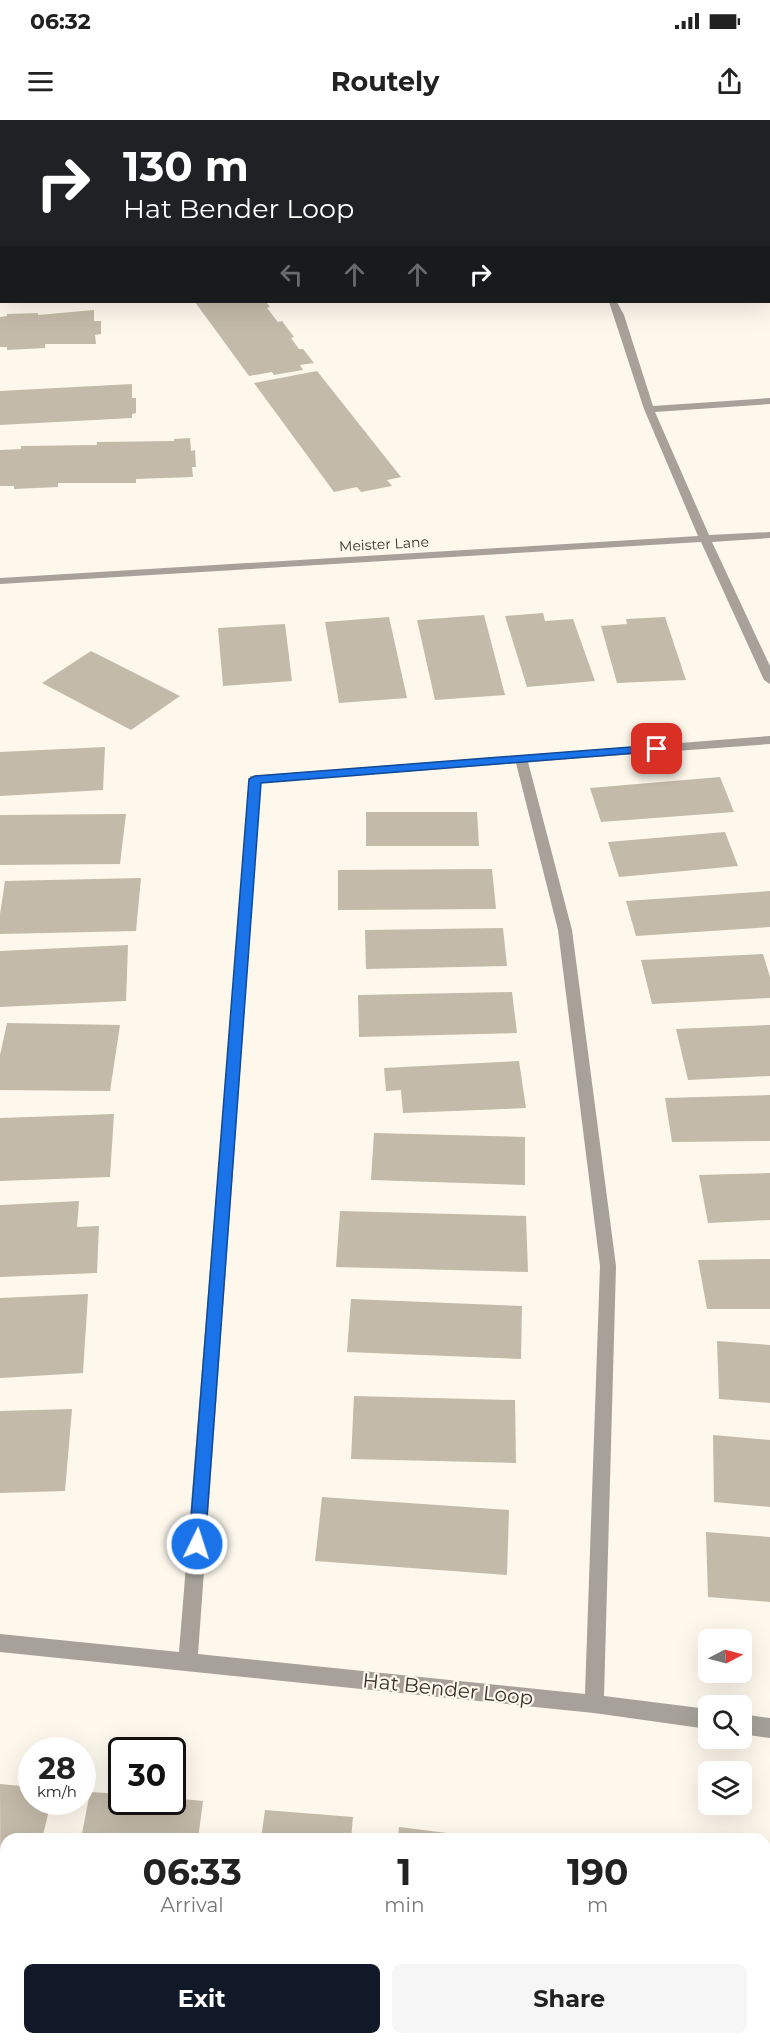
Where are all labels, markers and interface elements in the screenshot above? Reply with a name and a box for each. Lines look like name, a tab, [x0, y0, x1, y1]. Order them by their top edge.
text: 06:32	[30, 8, 91, 35]
icon: menu	[24, 65, 57, 98]
text: Routely	[331, 65, 439, 98]
icon: share	[713, 65, 746, 98]
text: 130 m	[123, 140, 249, 192]
icon: right	[24, 144, 102, 222]
text: Hat Bender Loop	[123, 192, 354, 225]
icon: left	[275, 258, 308, 291]
icon: ahead	[338, 258, 371, 291]
icon: ahead	[401, 258, 434, 291]
icon: right	[464, 258, 497, 291]
street label: Meister Lane	[339, 533, 429, 555]
pin	[631, 723, 682, 774]
icon: arrive	[640, 732, 673, 765]
position arrow	[165, 1512, 229, 1576]
north arrow	[698, 1629, 752, 1683]
map controls	[698, 1629, 752, 1815]
street label: Hat Bender Loop	[362, 1668, 534, 1710]
button: search	[698, 1695, 752, 1749]
speed limit sign: 30	[108, 1737, 186, 1815]
text: 28	[38, 1750, 76, 1787]
button: layers	[698, 1761, 752, 1815]
text: km/h	[37, 1782, 77, 1801]
text: 06:33	[143, 1850, 242, 1894]
text: 1	[397, 1850, 411, 1894]
text: 190	[567, 1850, 628, 1894]
text: Arrival	[161, 1893, 224, 1917]
text: min	[384, 1893, 424, 1917]
text: m	[587, 1893, 608, 1917]
button: Exit	[24, 1964, 380, 2033]
button: Share	[392, 1964, 747, 2033]

